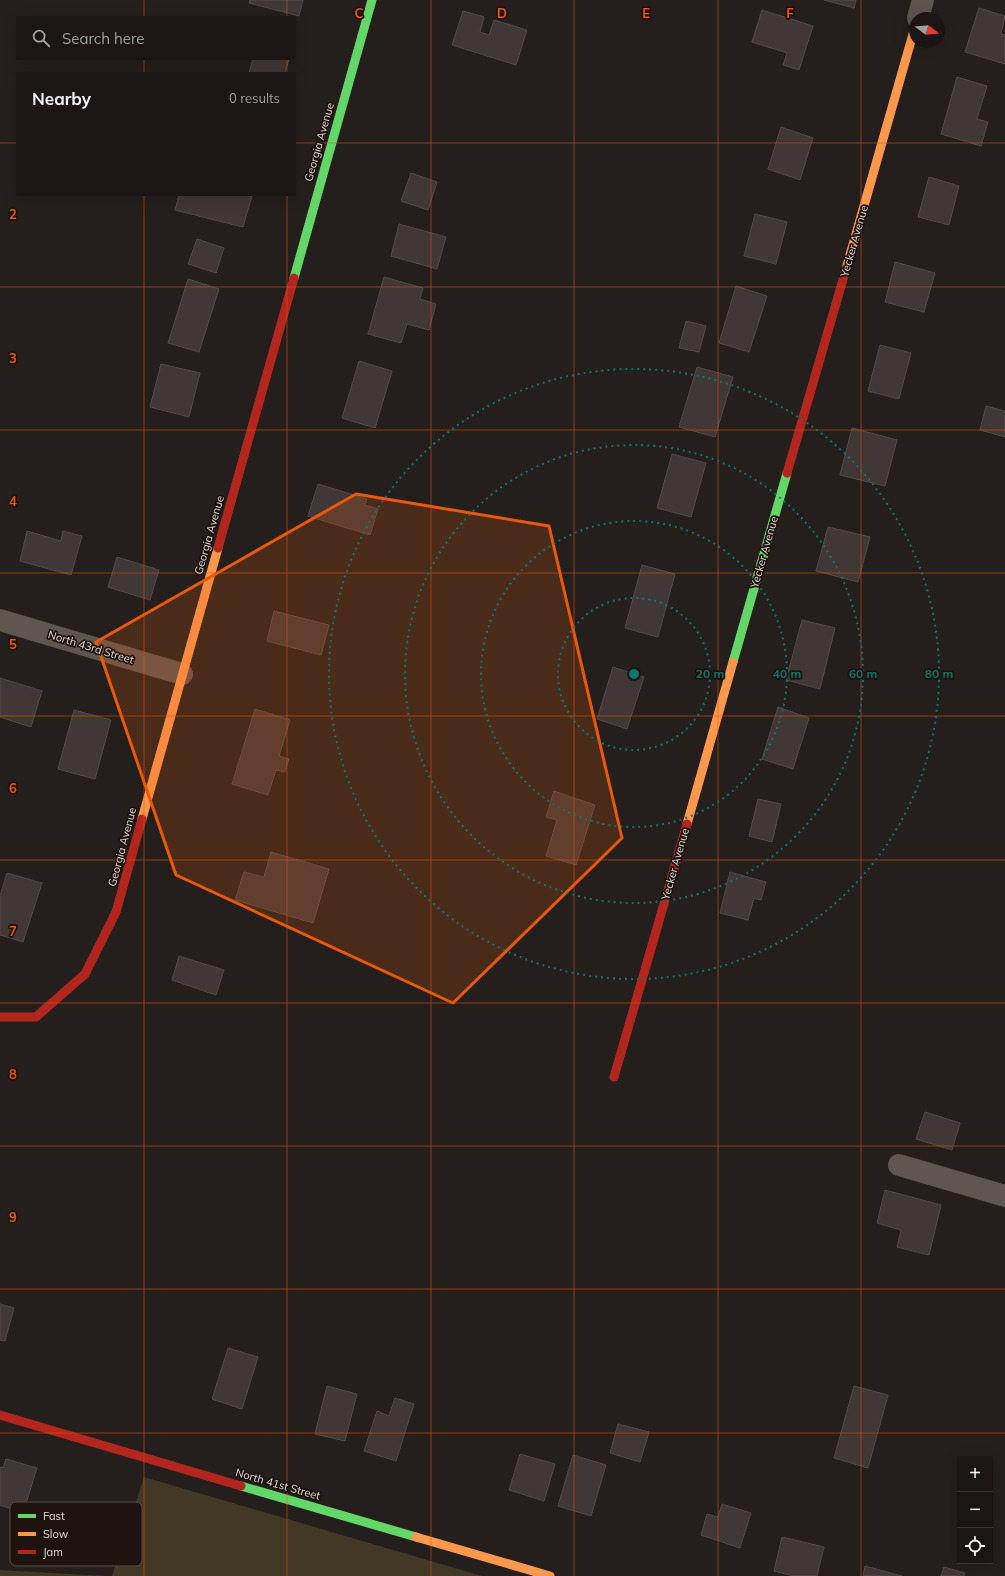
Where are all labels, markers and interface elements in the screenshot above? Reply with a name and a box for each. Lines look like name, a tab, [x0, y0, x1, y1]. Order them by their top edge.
text: C	[355, 5, 364, 21]
text: D	[497, 5, 507, 21]
text: E	[642, 5, 650, 21]
text: F	[786, 5, 794, 21]
north arrow	[909, 12, 945, 48]
search box	[16, 16, 296, 60]
icon: search	[30, 27, 52, 49]
text: Search here	[62, 29, 144, 48]
text: Nearby	[32, 88, 91, 109]
text: 0 results	[229, 90, 280, 106]
street label: Georgia Avenue	[301, 101, 337, 183]
street label: Yecker Avenue	[837, 204, 871, 279]
text: 2	[9, 206, 17, 222]
text: 3	[9, 350, 17, 366]
text: 4	[9, 493, 17, 509]
street label: Georgia Avenue	[191, 494, 227, 576]
street label: Yecker Avenue	[747, 515, 781, 590]
street label: North 43rd Street	[46, 627, 136, 667]
text: 5	[9, 636, 17, 652]
text: 20 m	[696, 666, 724, 681]
text: 40 m	[773, 666, 801, 681]
text: 60 m	[849, 666, 877, 681]
text: 80 m	[925, 666, 953, 681]
centre of rings	[627, 667, 641, 681]
text: 6	[9, 780, 17, 796]
street label: Georgia Avenue	[105, 806, 139, 888]
street label: Yecker Avenue	[658, 827, 692, 902]
text: 7	[9, 923, 17, 939]
text: 8	[9, 1066, 17, 1082]
text: 9	[9, 1209, 17, 1225]
map controls	[957, 1456, 993, 1564]
button: +	[957, 1456, 993, 1492]
street label: North 41st Street	[234, 1465, 322, 1503]
button: −	[957, 1492, 993, 1528]
legend	[10, 1502, 142, 1566]
text: Fast	[43, 1509, 65, 1523]
text: Slow	[43, 1527, 69, 1541]
button: locate	[957, 1528, 993, 1564]
text: Jam	[43, 1545, 63, 1559]

